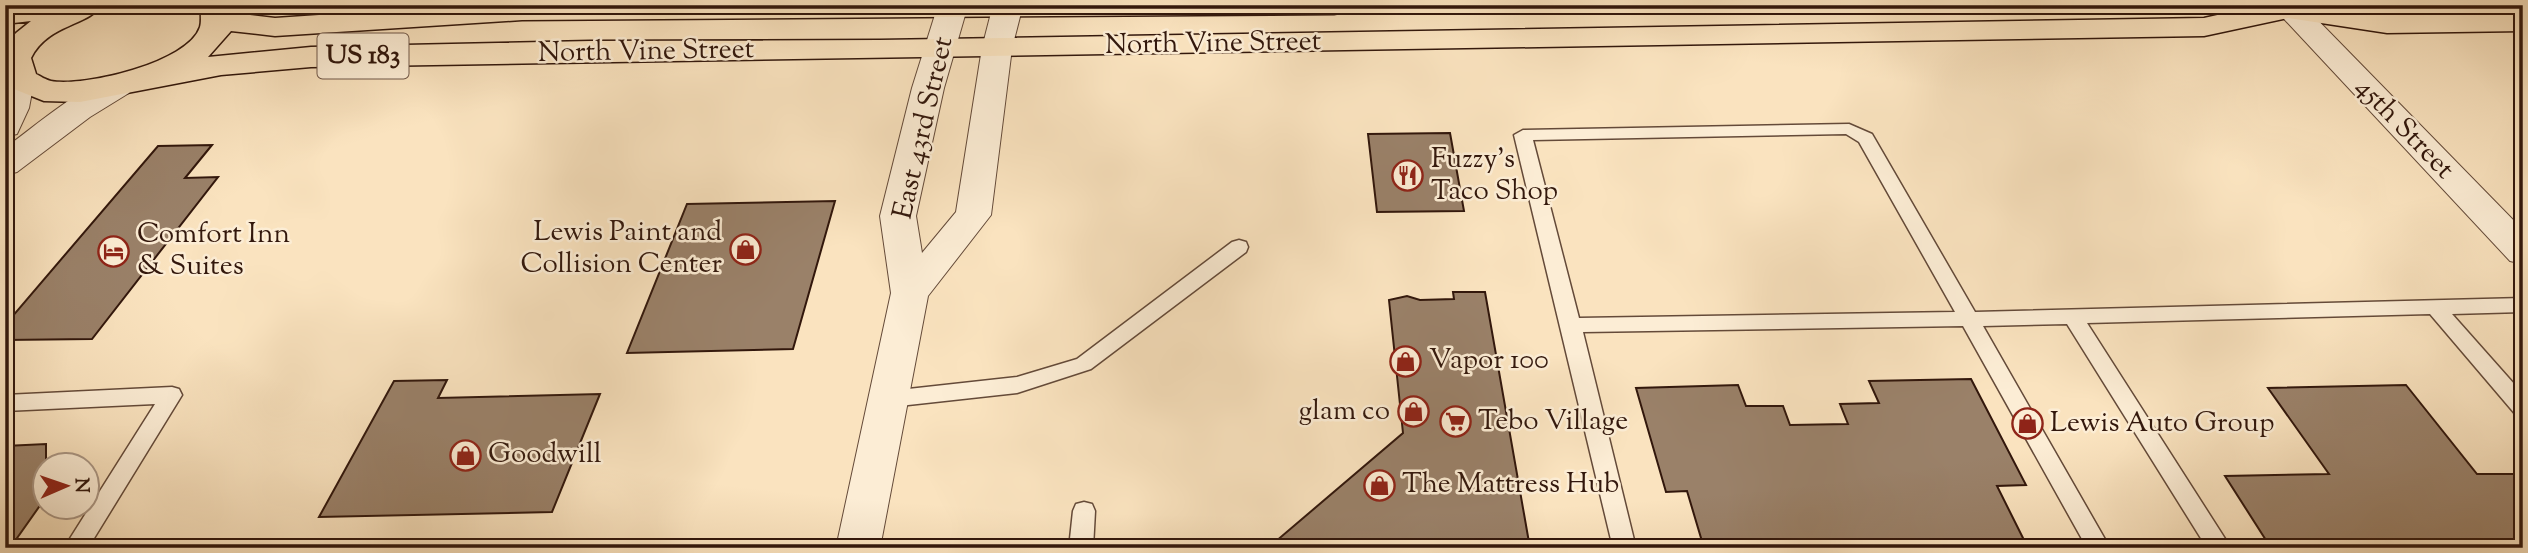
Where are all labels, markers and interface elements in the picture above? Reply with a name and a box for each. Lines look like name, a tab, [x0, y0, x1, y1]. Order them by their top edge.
street label: North Vine Street	[1105, 22, 1322, 66]
street label: North Vine Street	[538, 30, 755, 74]
street label: East 43rd Street	[884, 32, 965, 223]
road number: US 183	[318, 34, 408, 78]
street label: 45th Street	[2345, 69, 2463, 189]
place label: Fuzzy's Taco Shop	[1431, 140, 1558, 212]
restaurant icon: Fuzzy's Taco Shop	[1391, 159, 1425, 193]
place label: Lewis Paint and Collision Center	[521, 213, 722, 285]
place label: Comfort Inn & Suites	[137, 215, 290, 287]
shop icon: Lewis Paint and Collision Center	[728, 232, 762, 266]
hotel icon: Comfort Inn & Suites	[97, 234, 131, 268]
place label: Vapor 100	[1429, 341, 1549, 381]
shop icon: Vapor 100	[1389, 344, 1423, 378]
place label: glam co	[1299, 392, 1390, 432]
shop icon: glam co	[1396, 395, 1430, 429]
place label: Tebo Village	[1478, 402, 1628, 442]
place label: Lewis Auto Group	[2050, 404, 2275, 444]
supermarket icon: Tebo Village	[1438, 405, 1472, 439]
shop icon: Lewis Auto Group	[2010, 407, 2044, 441]
place label: Goodwill	[488, 435, 602, 475]
shop icon: Goodwill	[448, 438, 482, 472]
north arrow	[32, 452, 102, 522]
place label: The Mattress Hub	[1402, 465, 1619, 505]
shop icon: The Mattress Hub	[1362, 468, 1396, 502]
text: N	[67, 477, 94, 494]

